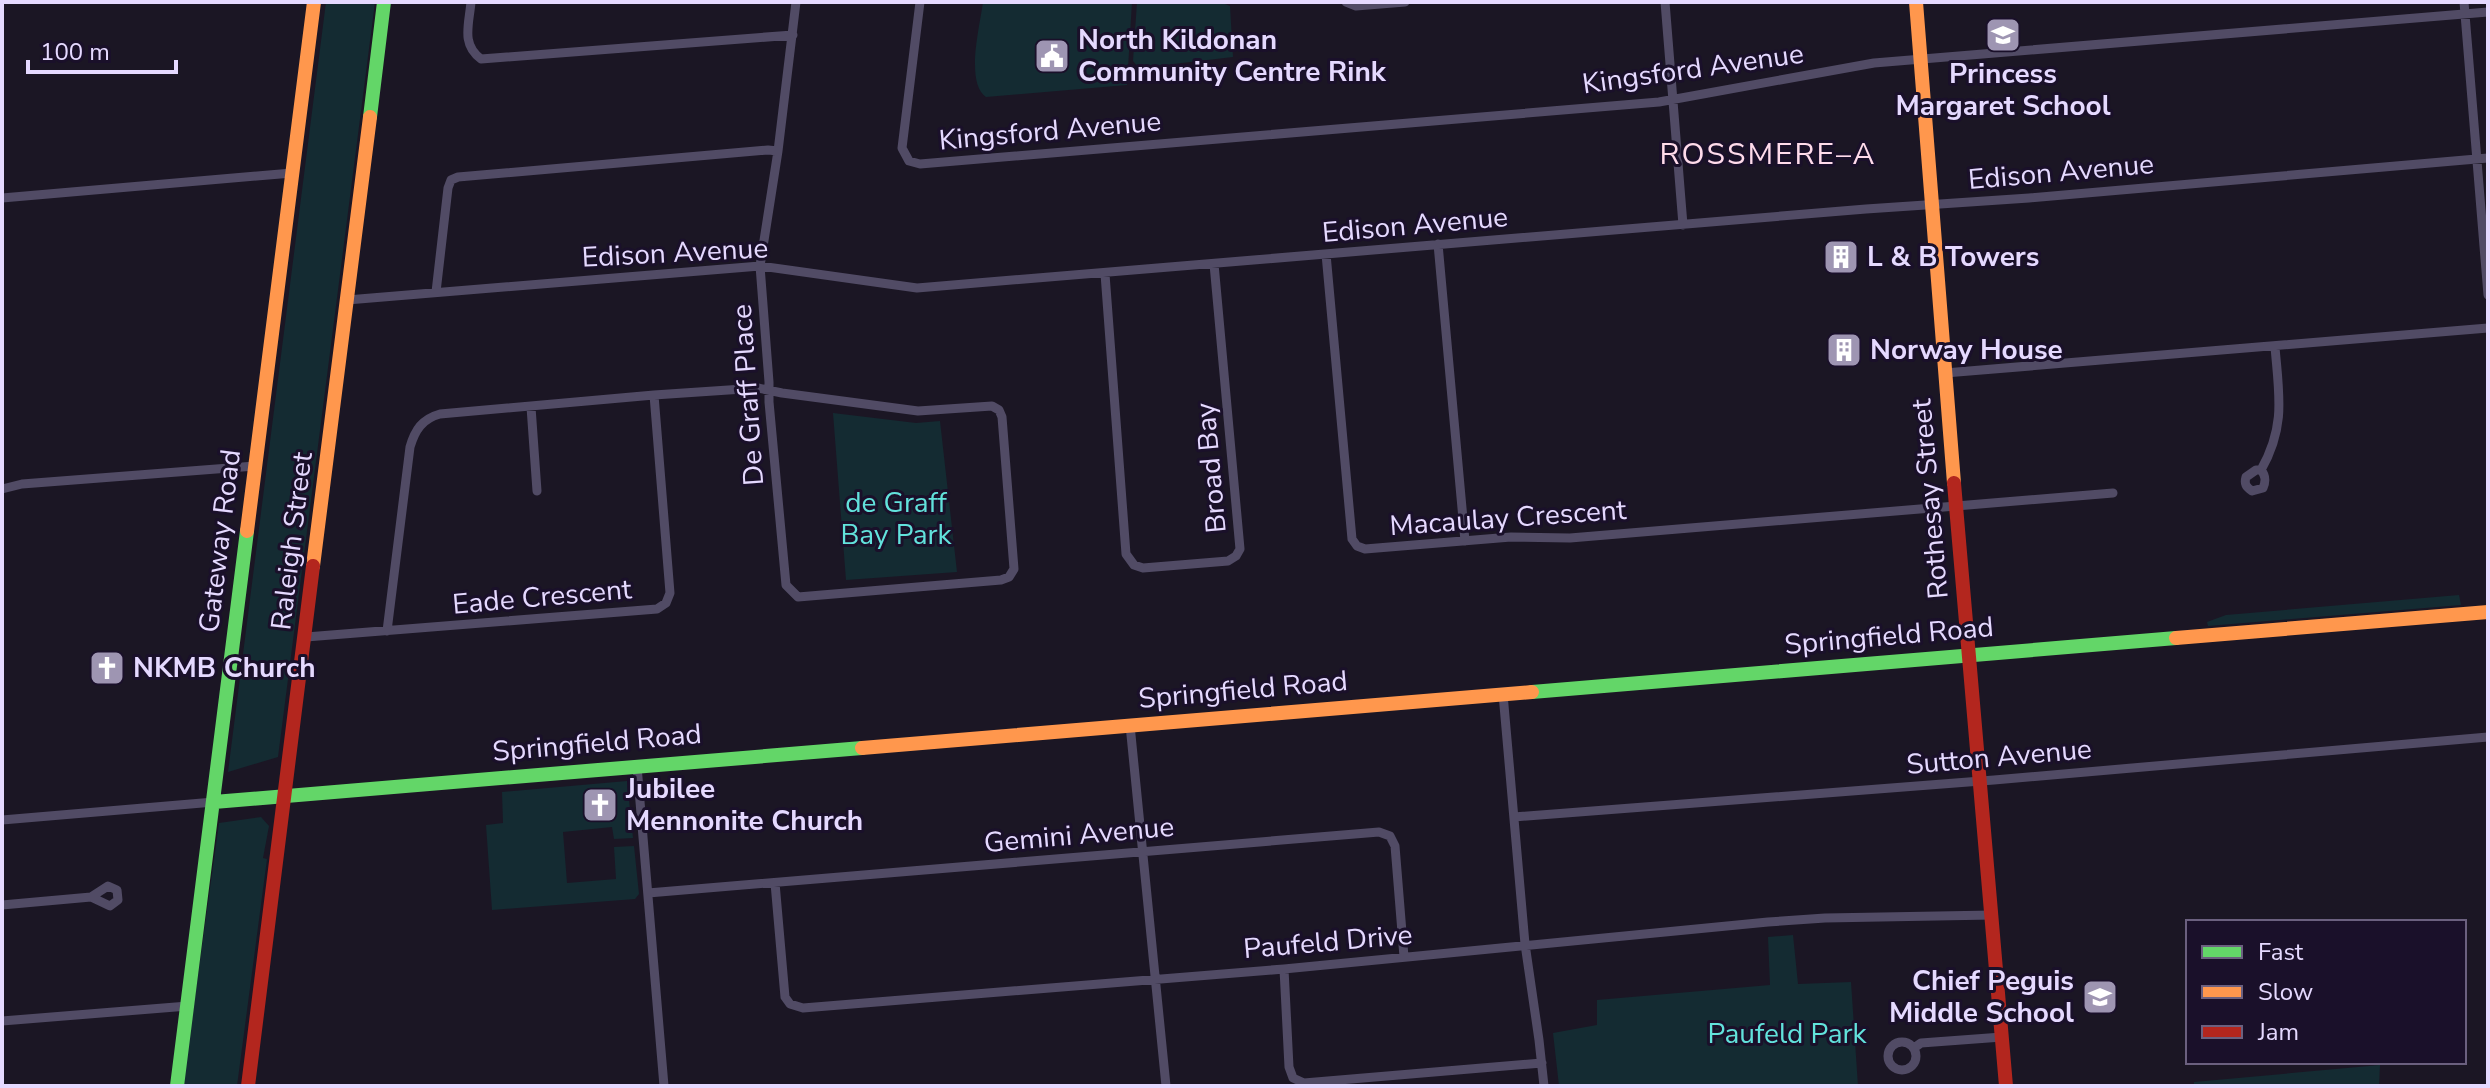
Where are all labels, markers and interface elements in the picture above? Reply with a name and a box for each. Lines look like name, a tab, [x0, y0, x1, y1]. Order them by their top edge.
school or university icon: Princess Margaret School	[1984, 16, 2022, 54]
place label: North Kildonan Community Centre Rink	[1078, 21, 1387, 91]
scale bar	[28, 24, 176, 74]
street label: Kingsford Avenue	[1580, 35, 1806, 103]
text: 100 m	[40, 36, 110, 68]
public building icon: North Kildonan Community Centre Rink	[1033, 37, 1071, 75]
place label: Princess Margaret School	[1895, 55, 2111, 125]
street label: Kingsford Avenue	[937, 102, 1163, 160]
district label: ROSSMERE–A	[1660, 134, 1876, 175]
street label: Edison Avenue	[1966, 145, 2156, 199]
street label: Edison Avenue	[1320, 198, 1510, 252]
street label: Edison Avenue	[581, 229, 769, 277]
building icon: L & B Towers	[1822, 238, 1860, 276]
place label: L & B Towers	[1867, 238, 2039, 276]
street label: De Graff Place	[723, 303, 773, 487]
building icon: Norway House	[1825, 331, 1863, 369]
place label: Norway House	[1870, 331, 2063, 369]
street label: Rothesay Street	[1902, 397, 1958, 601]
street label: Broad Bay	[1186, 401, 1236, 535]
street label: Gateway Road	[190, 447, 250, 635]
street label: Raleigh Street	[262, 450, 322, 632]
park label: de Graff Bay Park	[840, 484, 953, 554]
street label: Macaulay Crescent	[1388, 491, 1628, 545]
street label: Eade Crescent	[451, 570, 633, 624]
street label: Springfield Road	[1783, 608, 1995, 664]
church icon: NKMB Church	[88, 649, 126, 687]
place label: NKMB Church	[133, 649, 316, 687]
street label: Springfield Road	[1137, 662, 1349, 718]
street label: Springfield Road	[491, 715, 703, 771]
street label: Sutton Avenue	[1905, 730, 2093, 784]
place label: Jubilee Mennonite Church	[625, 770, 863, 840]
church icon: Jubilee Mennonite Church	[581, 786, 619, 824]
street label: Gemini Avenue	[982, 808, 1176, 862]
street label: Paufeld Drive	[1242, 916, 1414, 968]
legend	[2186, 920, 2466, 1064]
text: Fast	[2258, 936, 2304, 968]
place label: Chief Peguis Middle School	[1889, 962, 2074, 1032]
text: Slow	[2258, 976, 2313, 1008]
school or university icon: Chief Peguis Middle School	[2081, 978, 2119, 1016]
park label: Paufeld Park	[1707, 1015, 1867, 1053]
text: Jam	[2257, 1016, 2299, 1048]

